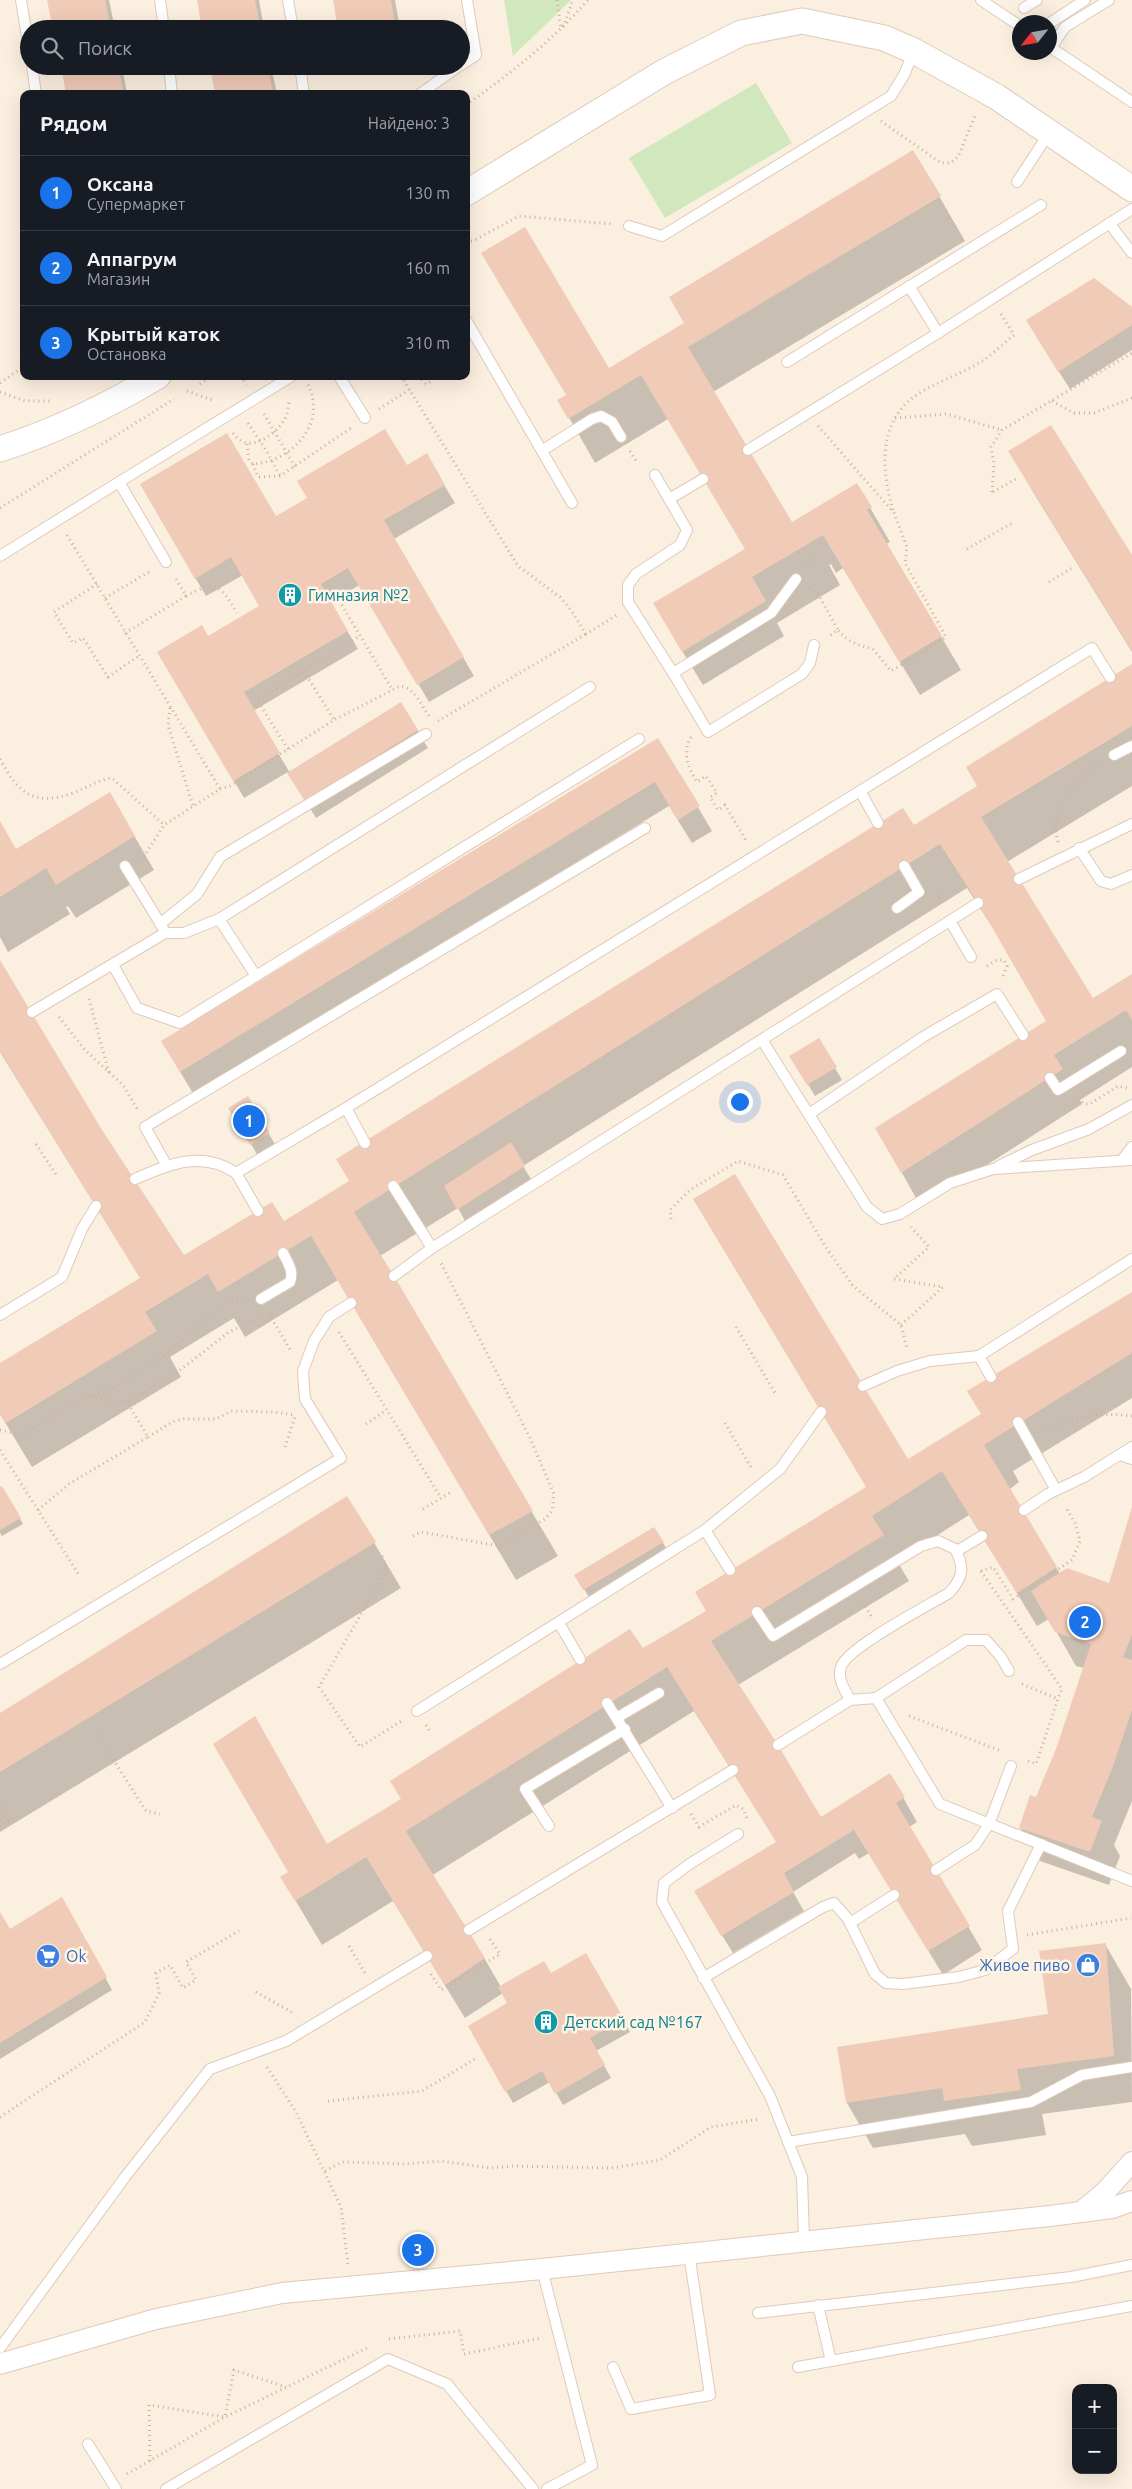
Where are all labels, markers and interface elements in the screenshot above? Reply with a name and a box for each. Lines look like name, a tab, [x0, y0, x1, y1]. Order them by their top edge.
north arrow	[1012, 15, 1057, 60]
search box	[20, 20, 470, 75]
icon: search	[38, 34, 66, 62]
text: Поиск	[78, 37, 132, 59]
text: Рядом	[40, 111, 108, 135]
text: Найдено: 3	[368, 114, 450, 132]
text: Оксана	[87, 173, 154, 195]
text: 1	[51, 184, 61, 202]
text: 130 m	[405, 184, 450, 202]
text: Супермаркет	[87, 195, 185, 213]
text: Аппагрум	[87, 248, 177, 270]
text: 2	[51, 259, 61, 277]
text: 160 m	[405, 259, 450, 277]
text: Магазин	[87, 270, 150, 288]
text: Крытый каток	[87, 323, 220, 345]
text: 3	[51, 334, 61, 352]
text: 310 m	[405, 334, 450, 352]
text: Остановка	[87, 345, 166, 363]
building icon: Гимназия №2	[277, 582, 303, 608]
place label: Гимназия №2	[308, 586, 409, 604]
your location	[727, 1089, 753, 1115]
pin: 1	[233, 1102, 265, 1140]
pin: 2	[1069, 1603, 1101, 1641]
supermarket icon: Ok	[35, 1943, 61, 1969]
place label: Ok	[66, 1947, 87, 1965]
shop icon: Живое пиво	[1075, 1952, 1101, 1978]
place label: Живое пиво	[979, 1956, 1070, 1974]
building icon: Детский сад №167	[533, 2009, 559, 2035]
place label: Детский сад №167	[564, 2013, 703, 2031]
pin: 3	[402, 2231, 434, 2269]
map controls	[1072, 2384, 1117, 2474]
button: +	[1072, 2384, 1117, 2429]
button: −	[1072, 2429, 1117, 2474]

